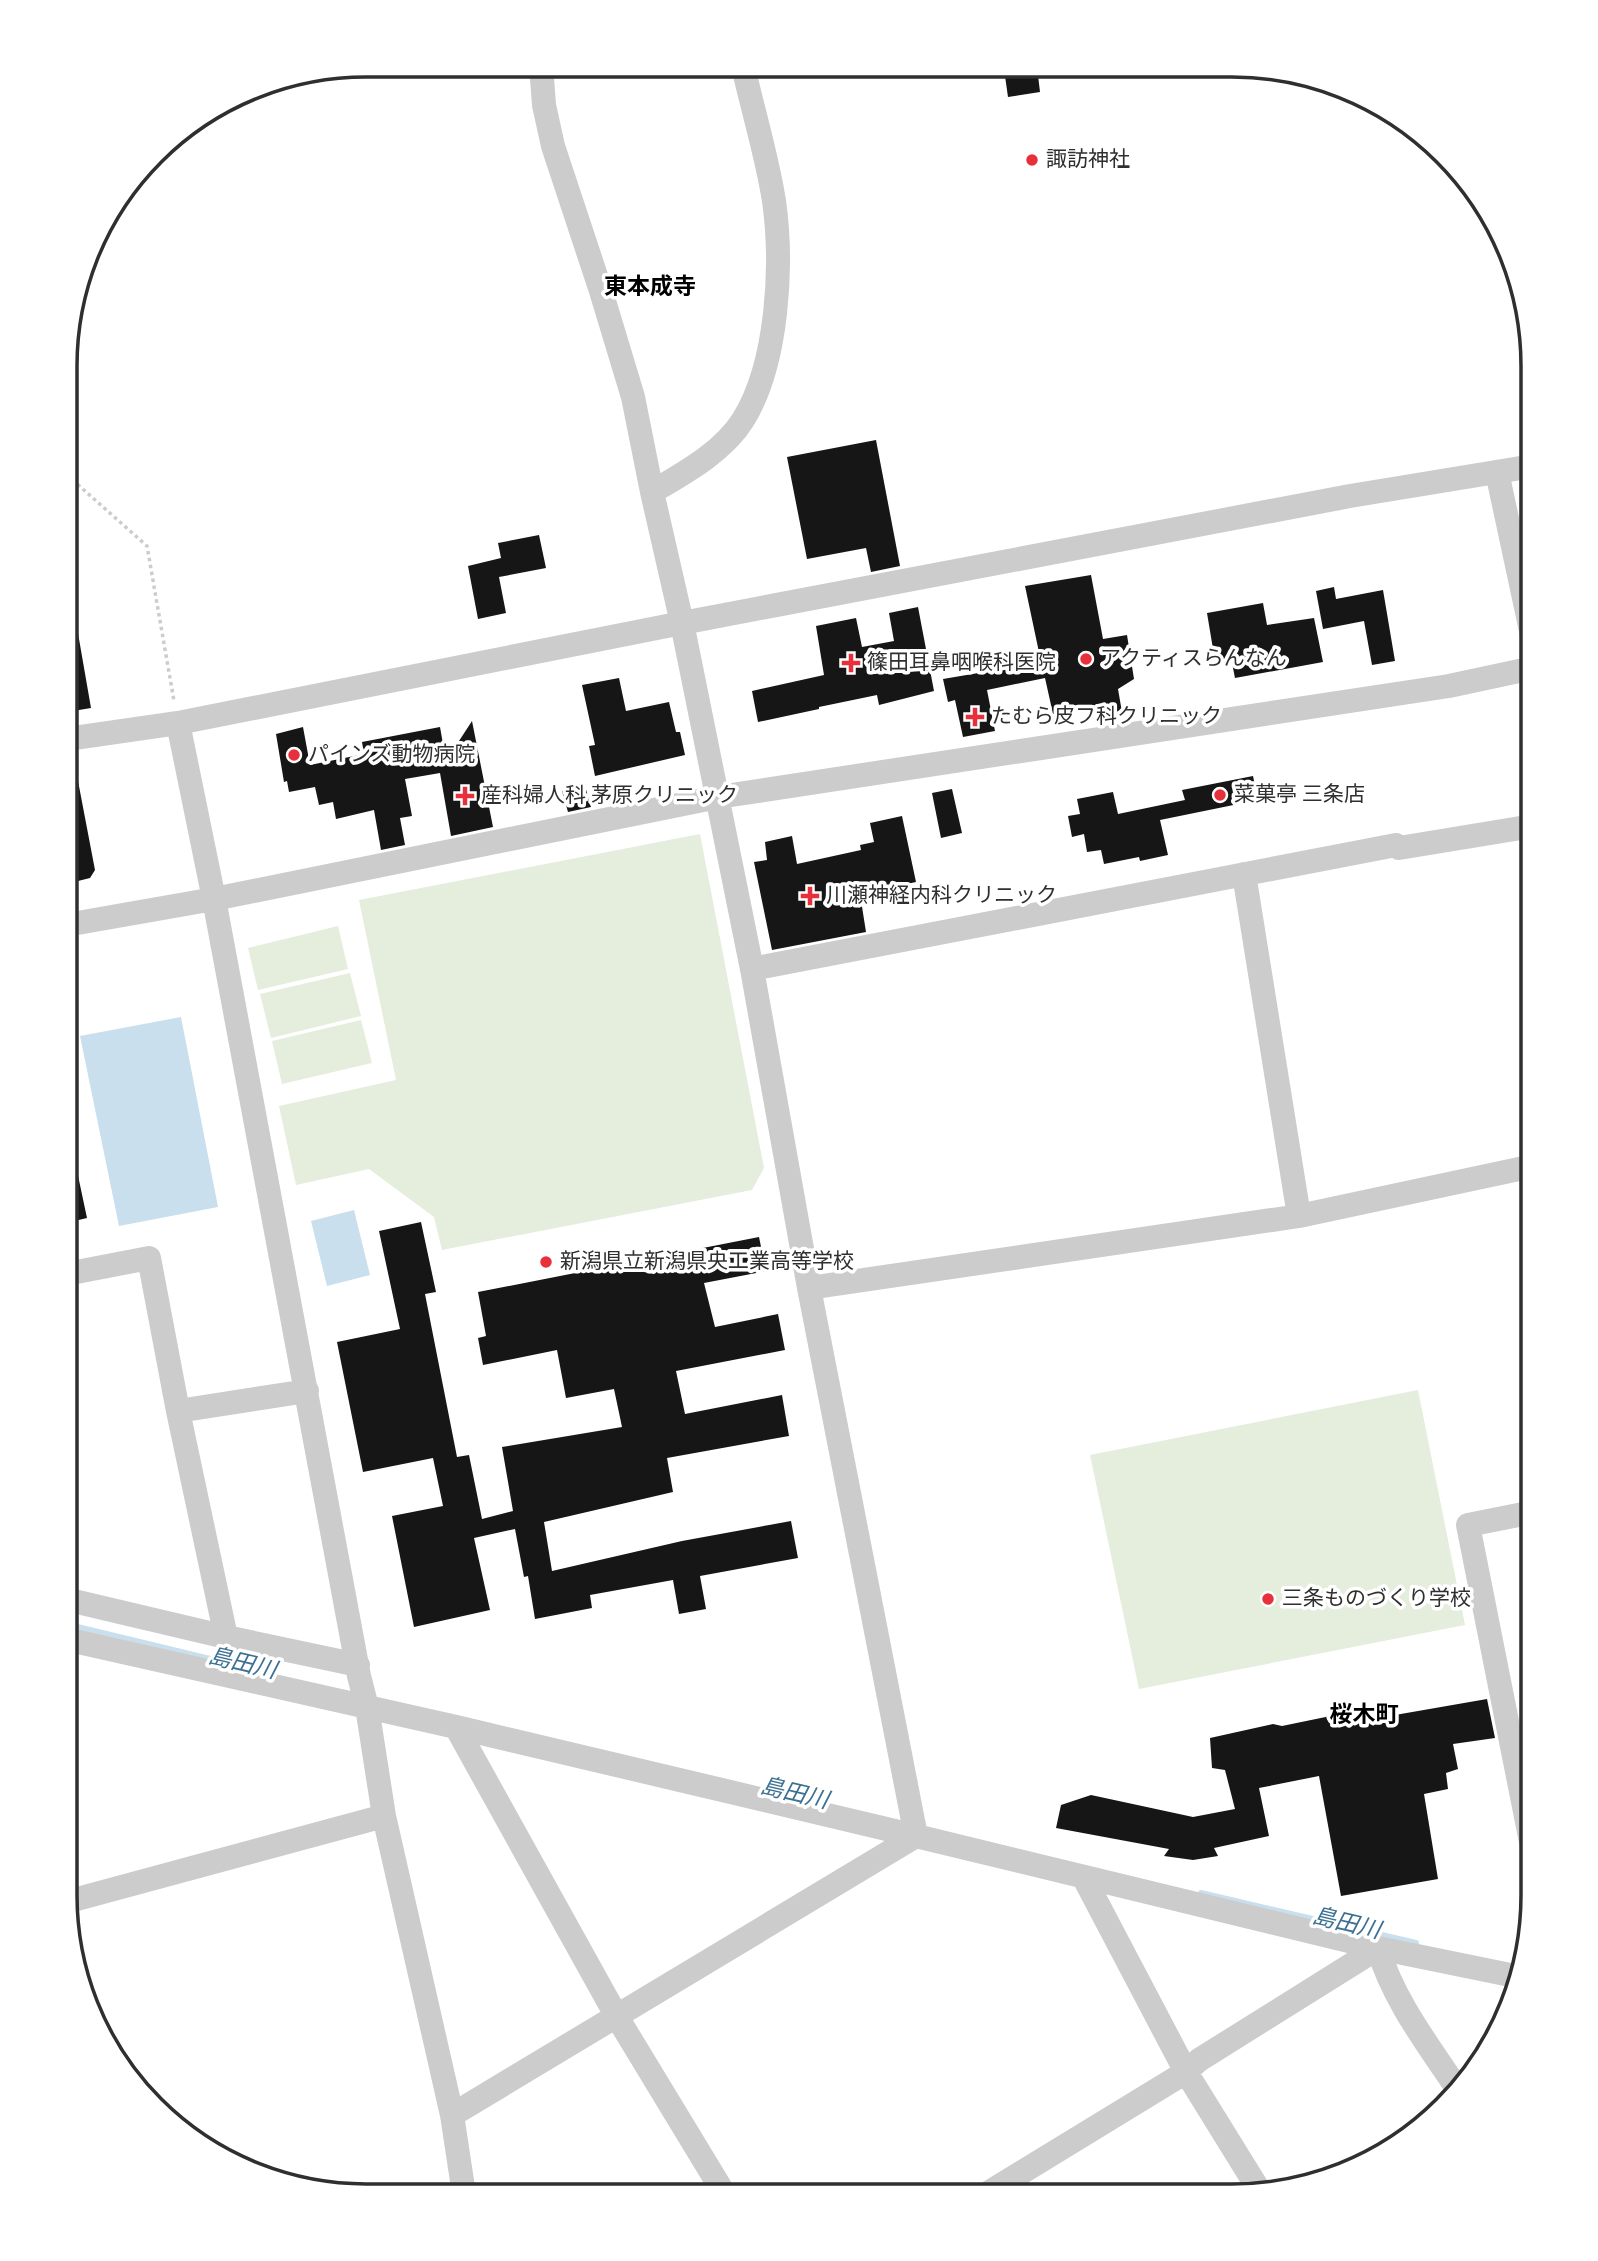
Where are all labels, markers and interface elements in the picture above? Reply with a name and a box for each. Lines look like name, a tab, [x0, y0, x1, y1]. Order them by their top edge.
place label: 諏訪神社	[1046, 147, 1130, 174]
marker: 諏訪神社	[1024, 152, 1040, 168]
district label: 東本成寺	[604, 274, 696, 303]
place label: アクティスらんなん	[1100, 646, 1287, 673]
place label: 篠田耳鼻咽喉科医院	[867, 650, 1056, 677]
marker: アクティスらんなん	[1078, 651, 1094, 667]
marker: 篠田耳鼻咽喉科医院	[841, 653, 861, 673]
place label: たむら皮フ科クリニック	[991, 704, 1222, 731]
marker: たむら皮フ科クリニック	[965, 707, 985, 727]
place label: パインズ動物病院	[308, 742, 476, 769]
marker: パインズ動物病院	[286, 747, 302, 763]
place label: 菜菓亭 三条店	[1234, 782, 1365, 809]
place label: 産科婦人科 茅原クリニック	[481, 783, 738, 810]
marker: 産科婦人科 茅原クリニック	[455, 786, 475, 806]
marker: 菜菓亭 三条店	[1212, 787, 1228, 803]
place label: 川瀬神経内科クリニック	[826, 883, 1057, 910]
marker: 川瀬神経内科クリニック	[800, 886, 820, 906]
place label: 新潟県立新潟県央工業高等学校	[560, 1249, 854, 1276]
marker: 新潟県立新潟県央工業高等学校	[538, 1254, 554, 1270]
place label: 三条ものづくり学校	[1282, 1586, 1471, 1613]
marker: 三条ものづくり学校	[1260, 1591, 1276, 1607]
water label: 島田川	[205, 1643, 282, 1688]
district label: 桜木町	[1330, 1702, 1399, 1731]
water label: 島田川	[757, 1773, 834, 1818]
water label: 島田川	[1309, 1903, 1386, 1948]

